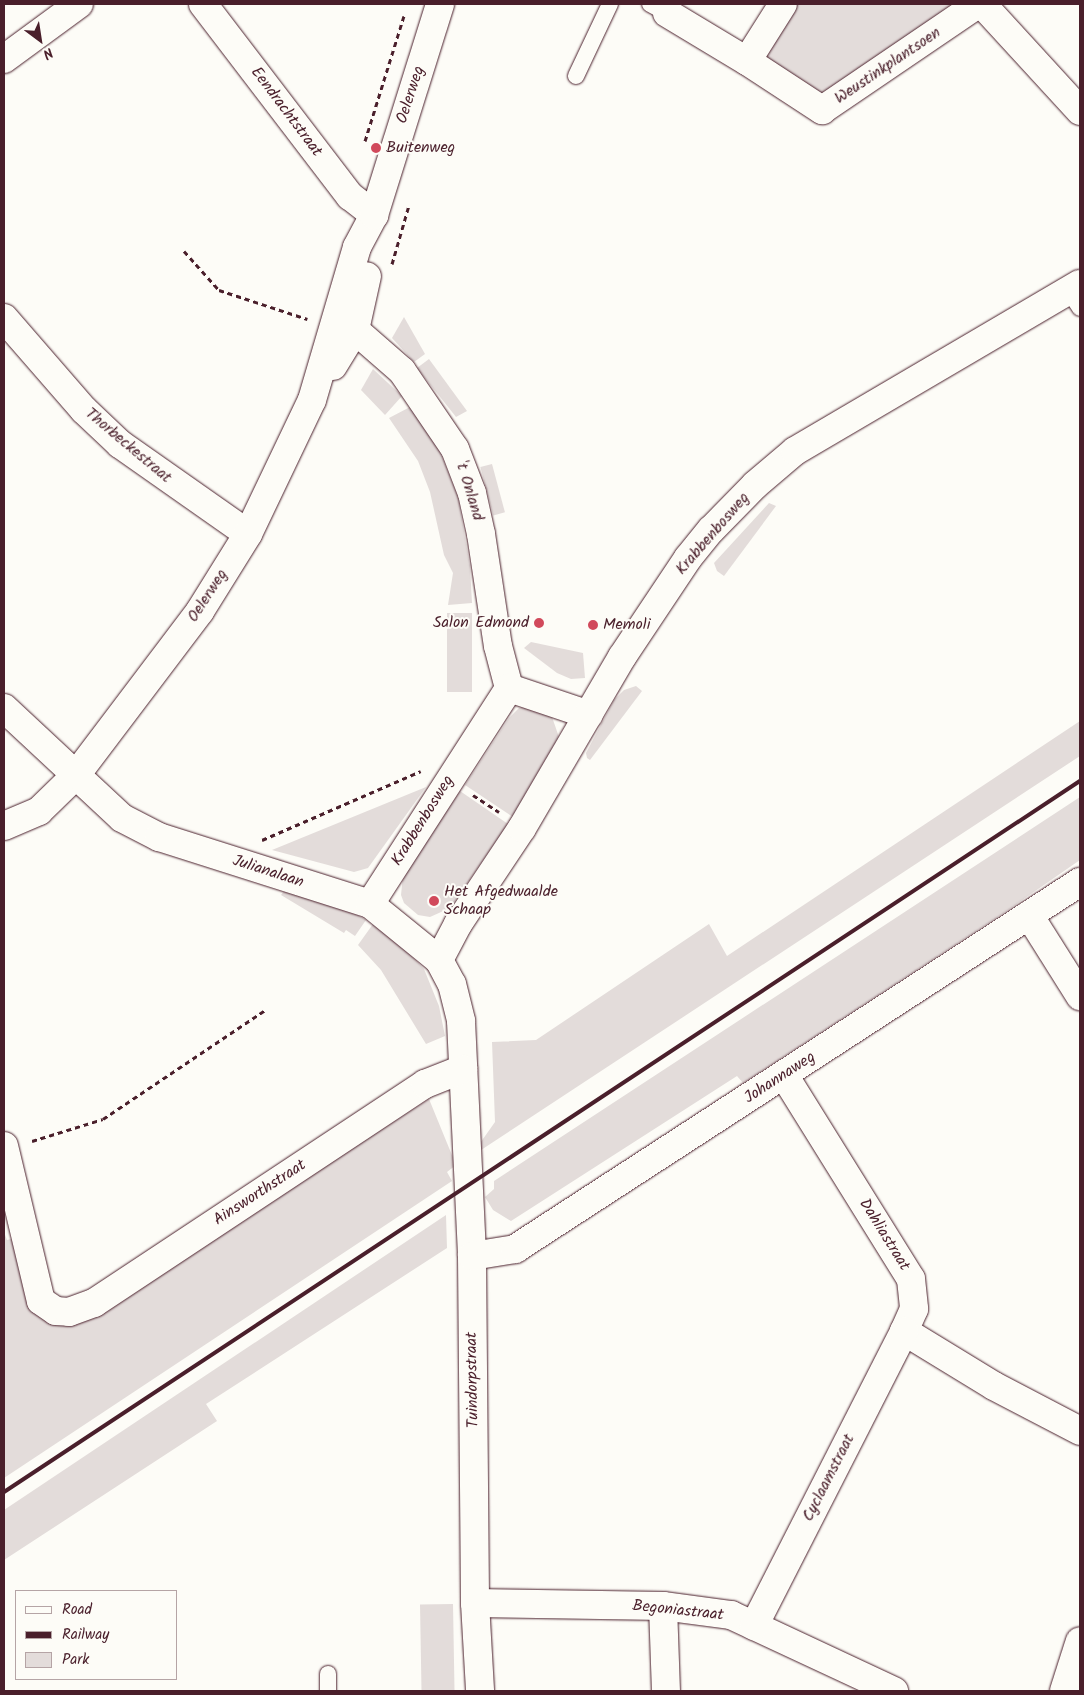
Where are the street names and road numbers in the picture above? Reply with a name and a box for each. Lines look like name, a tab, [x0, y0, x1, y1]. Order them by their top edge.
street label: Weustinkplantsoen	[831, 23, 945, 109]
street label: Eendrachtstraat	[246, 63, 326, 161]
street label: Oelerweg	[393, 64, 429, 126]
street label: Thorbeckestraat	[81, 404, 175, 488]
street label: 't Onland	[451, 459, 487, 523]
street label: Krabbenbosweg	[672, 489, 754, 579]
street label: Oelerweg	[184, 566, 232, 626]
street label: Krabbenbosweg	[388, 772, 458, 870]
street label: Julianalaan	[230, 851, 306, 893]
street label: Johannaweg	[741, 1048, 819, 1108]
street label: Ainsworthstraat	[210, 1156, 310, 1230]
street label: Dahliastraat	[854, 1196, 914, 1274]
street label: Tuindorpstraat	[463, 1332, 483, 1428]
street label: Cyclaamstraat	[799, 1431, 859, 1525]
street label: Begoniastraat	[631, 1597, 725, 1625]

